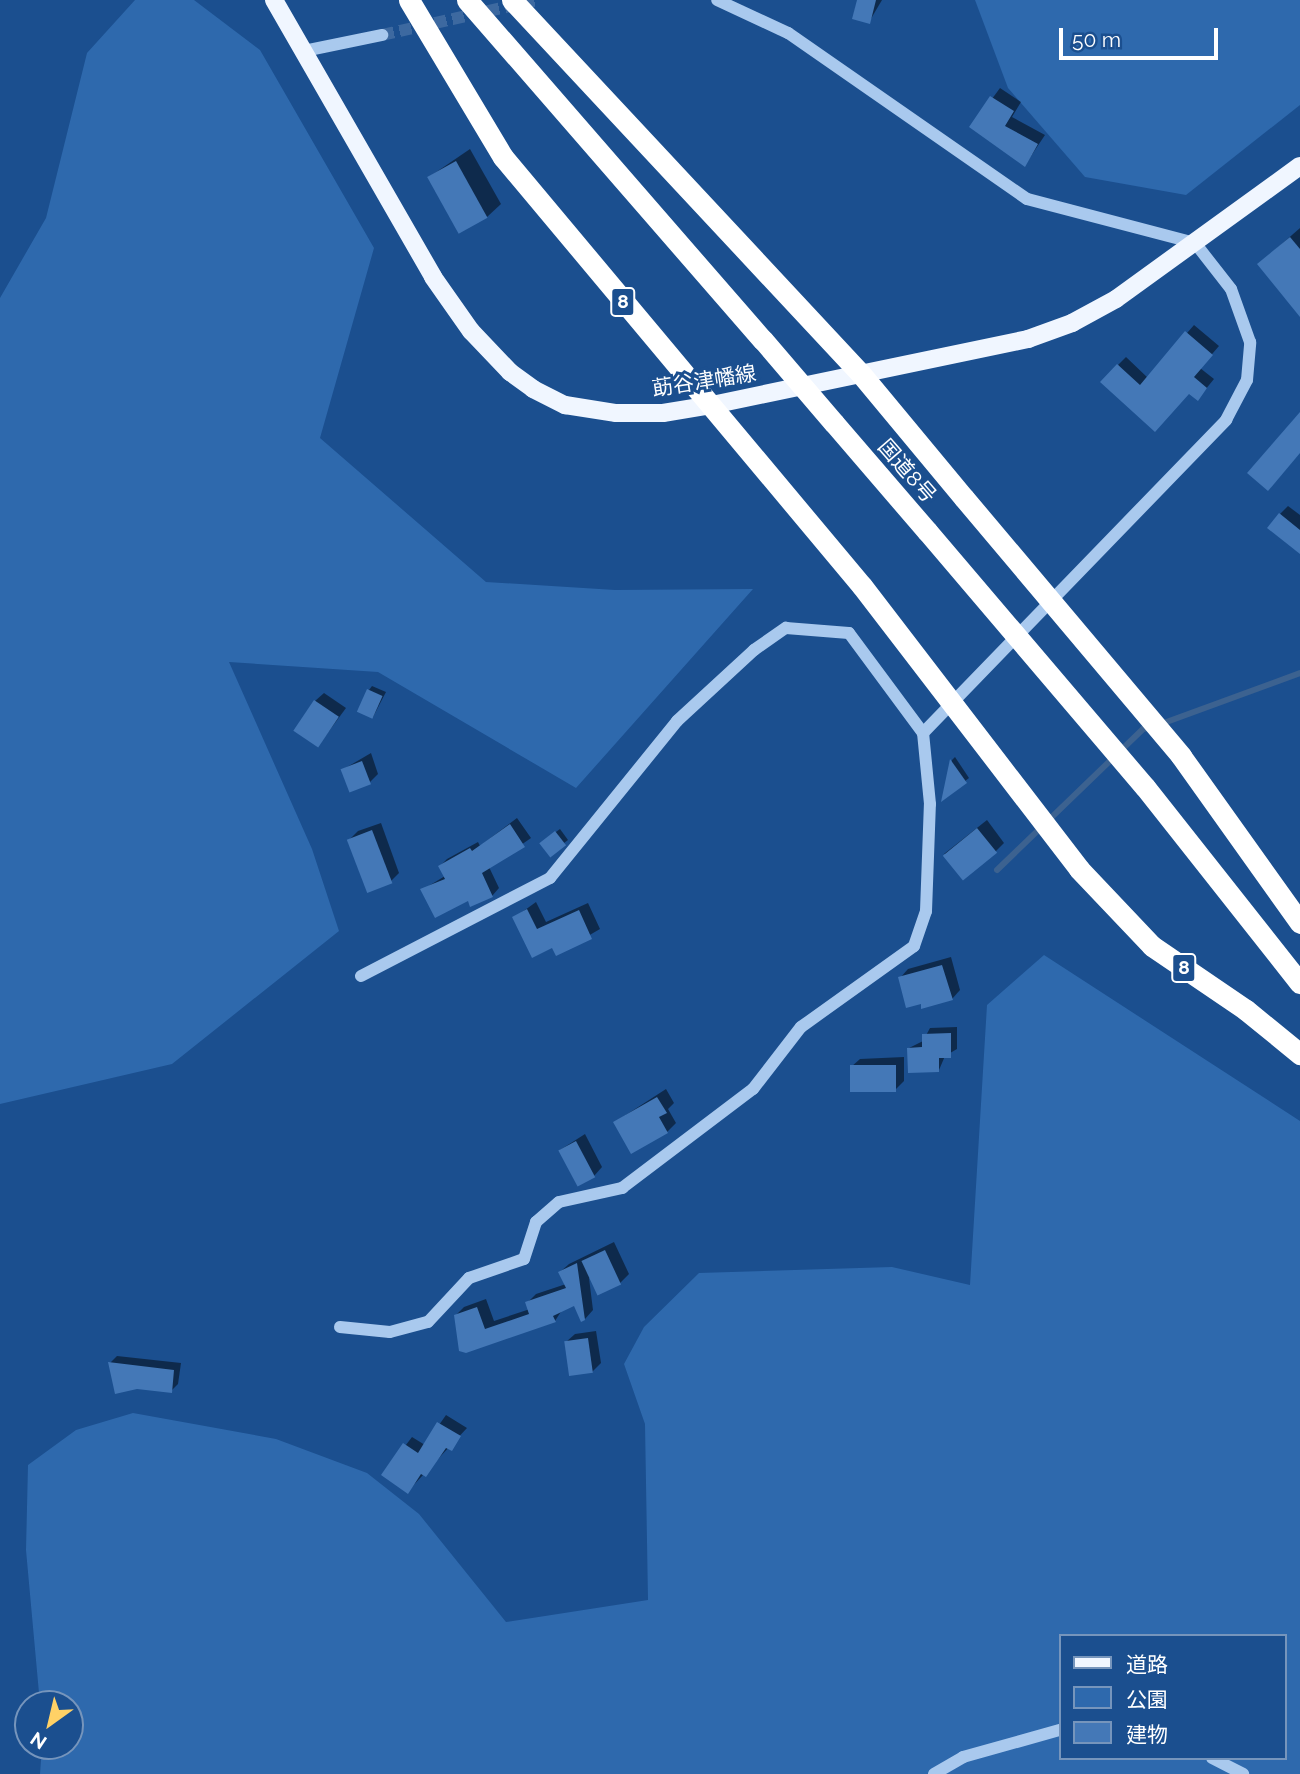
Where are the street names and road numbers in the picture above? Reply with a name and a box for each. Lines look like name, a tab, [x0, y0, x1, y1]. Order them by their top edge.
road number: 8	[609, 286, 637, 318]
street label: 莇谷津幡線	[650, 360, 758, 402]
street label: 国道8号	[873, 434, 941, 508]
road number: 8	[1170, 952, 1198, 984]

